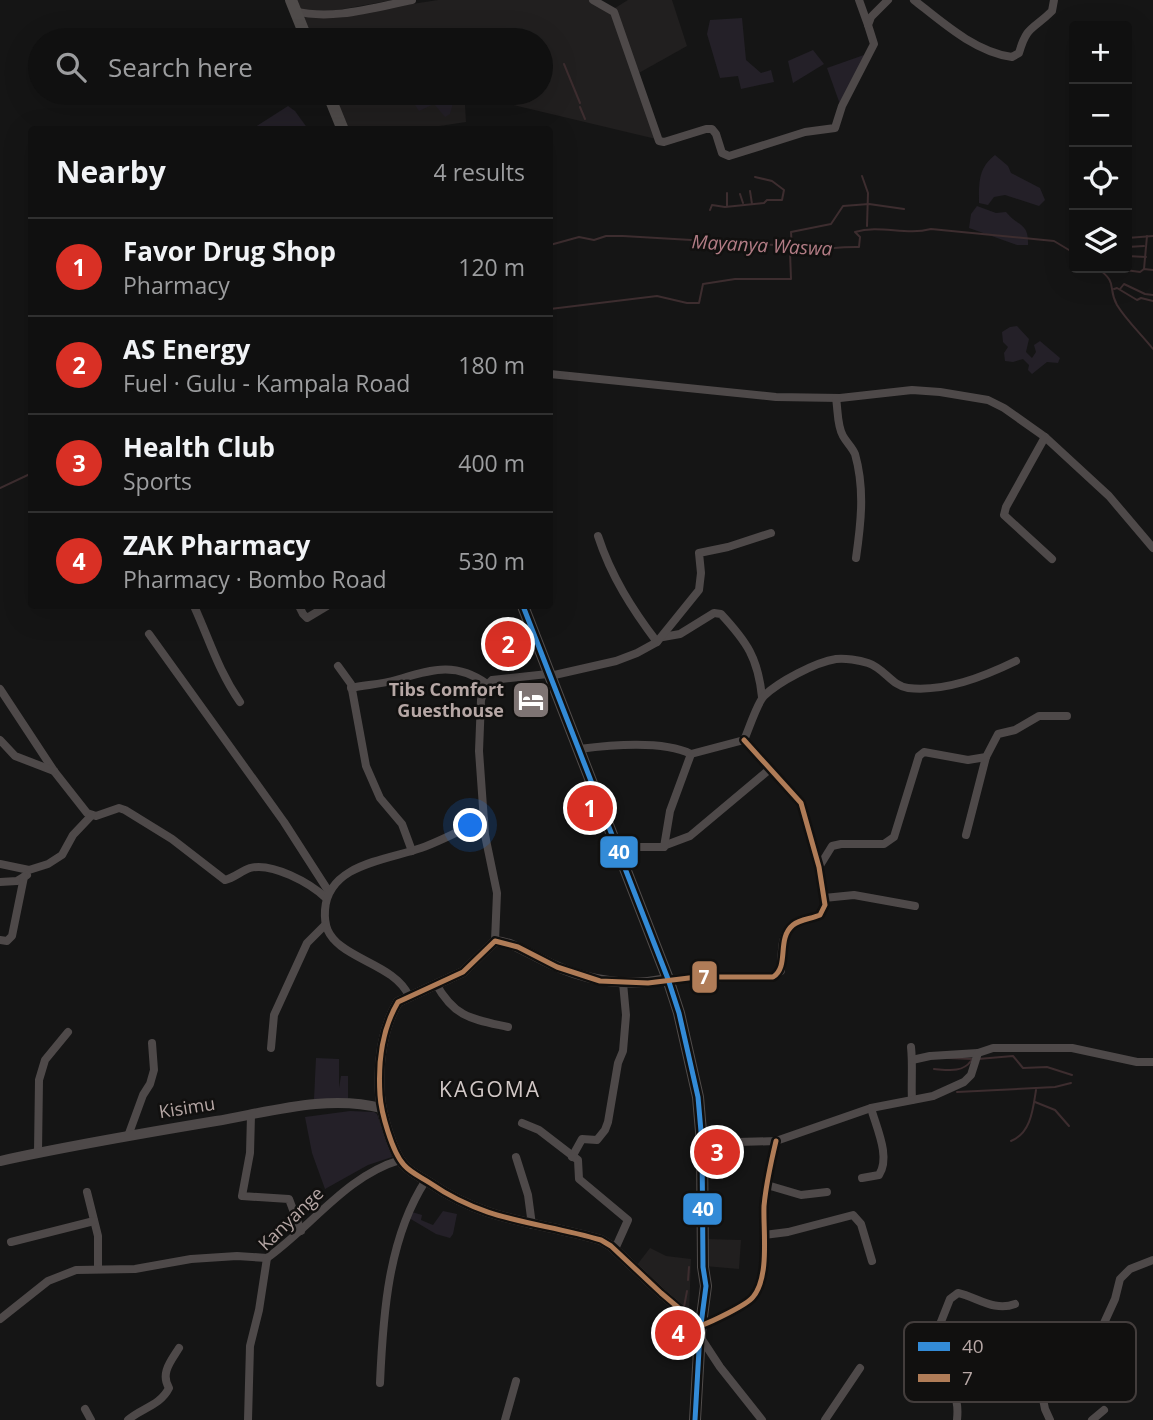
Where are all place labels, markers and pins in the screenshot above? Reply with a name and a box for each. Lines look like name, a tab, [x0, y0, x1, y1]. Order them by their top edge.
pin: 2	[485, 618, 531, 670]
place label: Tibs Comfort Guesthouse	[389, 677, 504, 722]
hotel icon: Tibs Comfort Guesthouse	[510, 679, 552, 721]
pin: 1	[567, 782, 613, 834]
pin: 3	[694, 1126, 740, 1178]
pin: 4	[655, 1307, 701, 1359]

